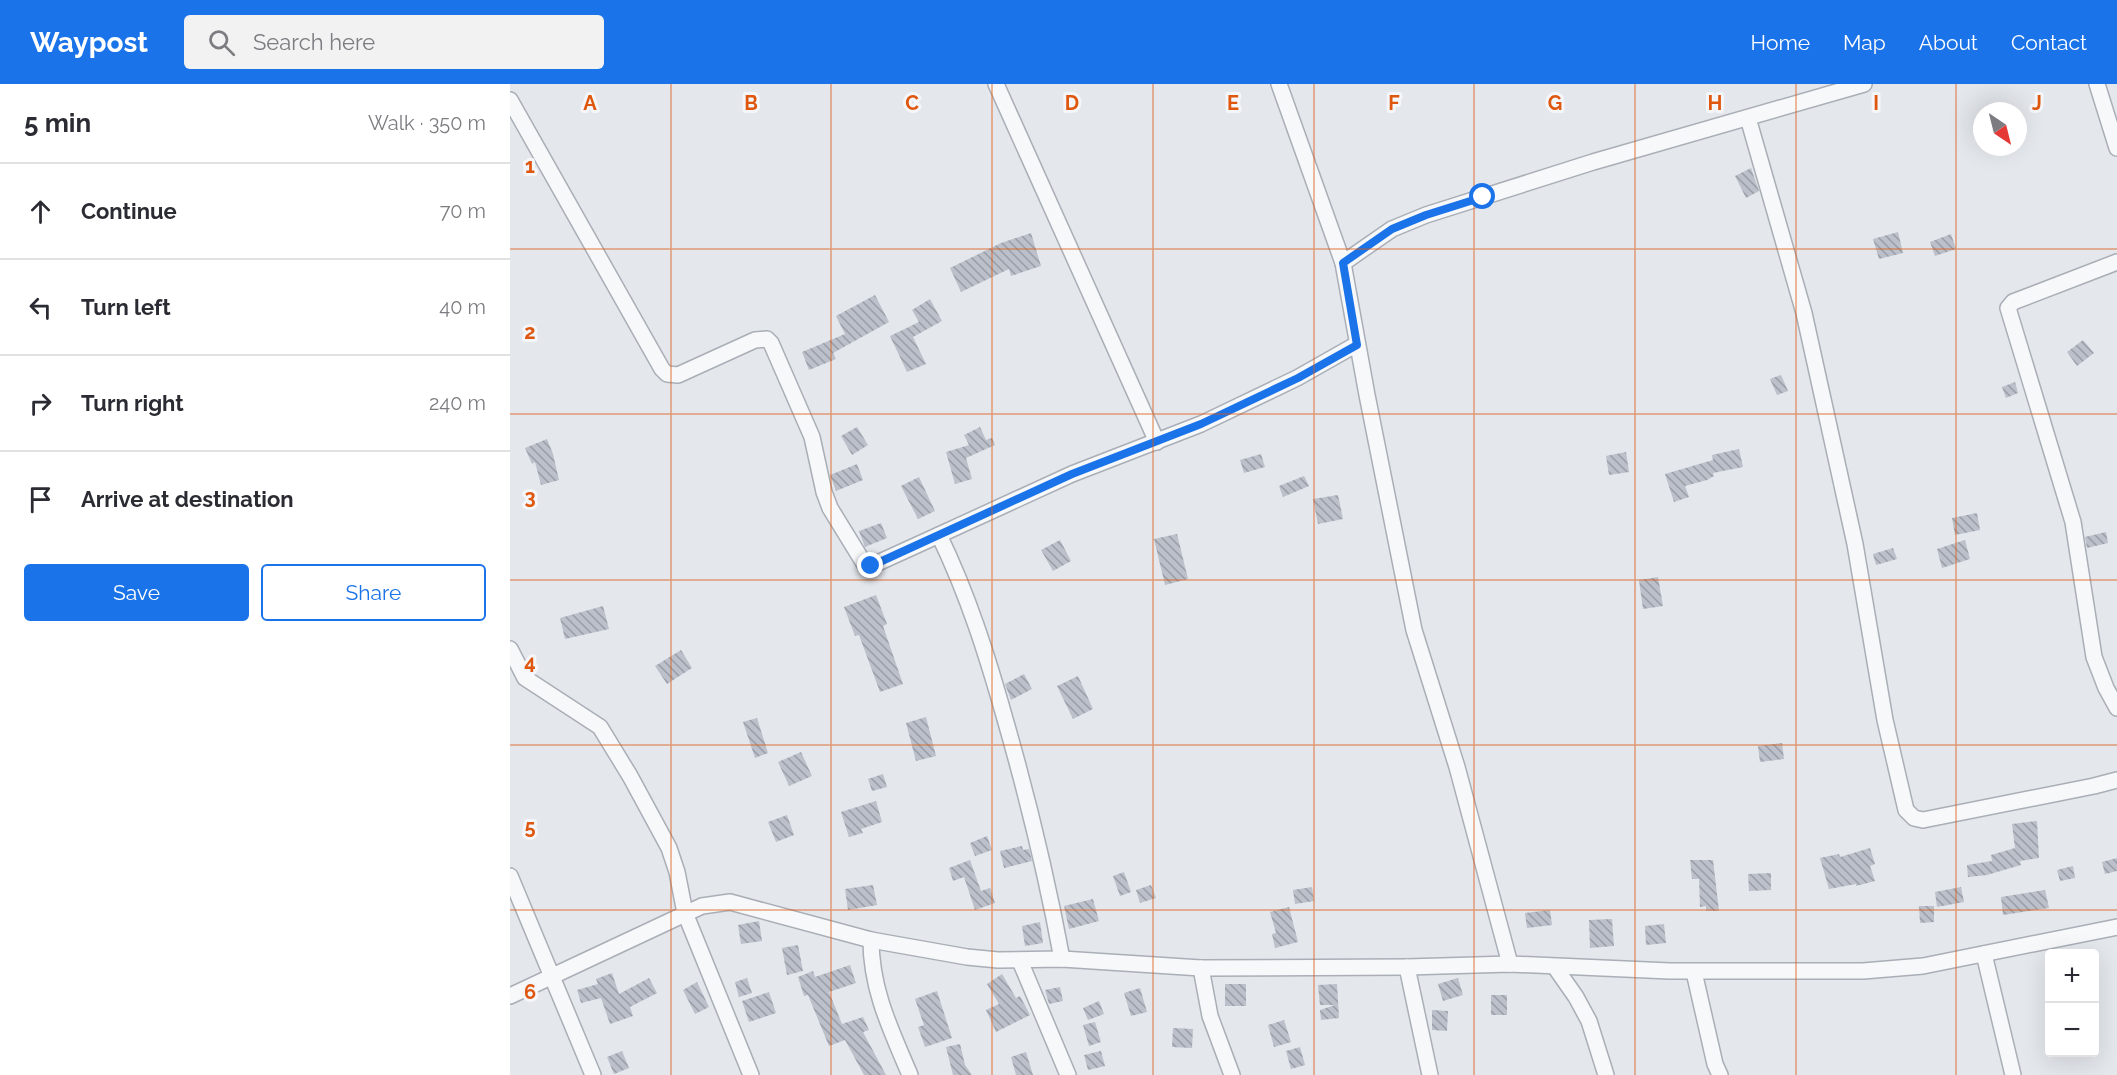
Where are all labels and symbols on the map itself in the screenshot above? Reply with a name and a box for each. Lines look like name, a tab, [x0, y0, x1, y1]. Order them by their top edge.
text: A	[583, 91, 597, 115]
text: B	[744, 91, 758, 115]
text: C	[905, 91, 919, 115]
text: D	[1065, 91, 1079, 115]
text: E	[1227, 91, 1239, 115]
text: F	[1388, 91, 1400, 115]
text: G	[1548, 91, 1562, 115]
text: H	[1708, 91, 1722, 115]
text: I	[1873, 91, 1879, 115]
text: J	[2032, 91, 2042, 115]
north arrow	[1973, 102, 2027, 156]
text: 1	[525, 154, 535, 178]
route start	[1469, 183, 1495, 209]
text: 2	[524, 320, 536, 344]
text: 3	[524, 485, 536, 509]
route end	[857, 552, 883, 578]
text: 4	[524, 650, 536, 674]
text: 5	[524, 815, 536, 839]
text: 6	[524, 980, 536, 1004]

